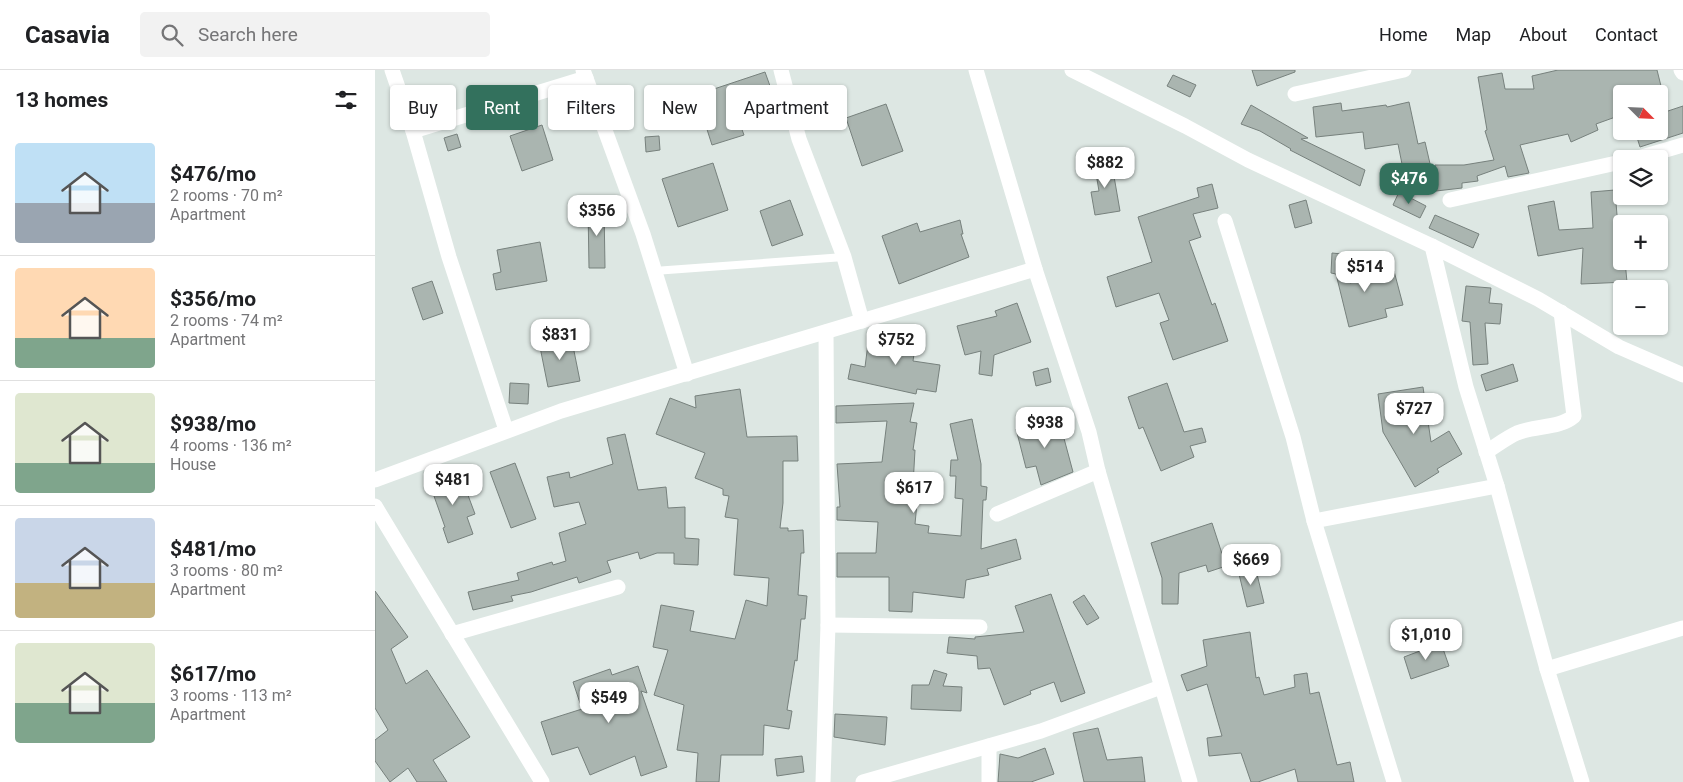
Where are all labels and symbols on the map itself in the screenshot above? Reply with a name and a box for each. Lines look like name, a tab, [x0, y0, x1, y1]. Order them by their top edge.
north arrow	[1613, 85, 1667, 140]
pin: $882	[1075, 146, 1135, 189]
pin: $476	[1379, 162, 1439, 205]
pin: $356	[567, 194, 627, 237]
pin: $514	[1335, 250, 1395, 293]
pin: $831	[530, 318, 590, 361]
pin: $752	[866, 324, 926, 366]
pin: $727	[1384, 392, 1444, 435]
pin: $938	[1015, 406, 1075, 449]
pin: $481	[423, 464, 483, 506]
pin: $617	[884, 472, 944, 514]
pin: $669	[1221, 544, 1281, 586]
pin: $1,010	[1385, 618, 1467, 661]
pin: $549	[579, 682, 639, 724]

